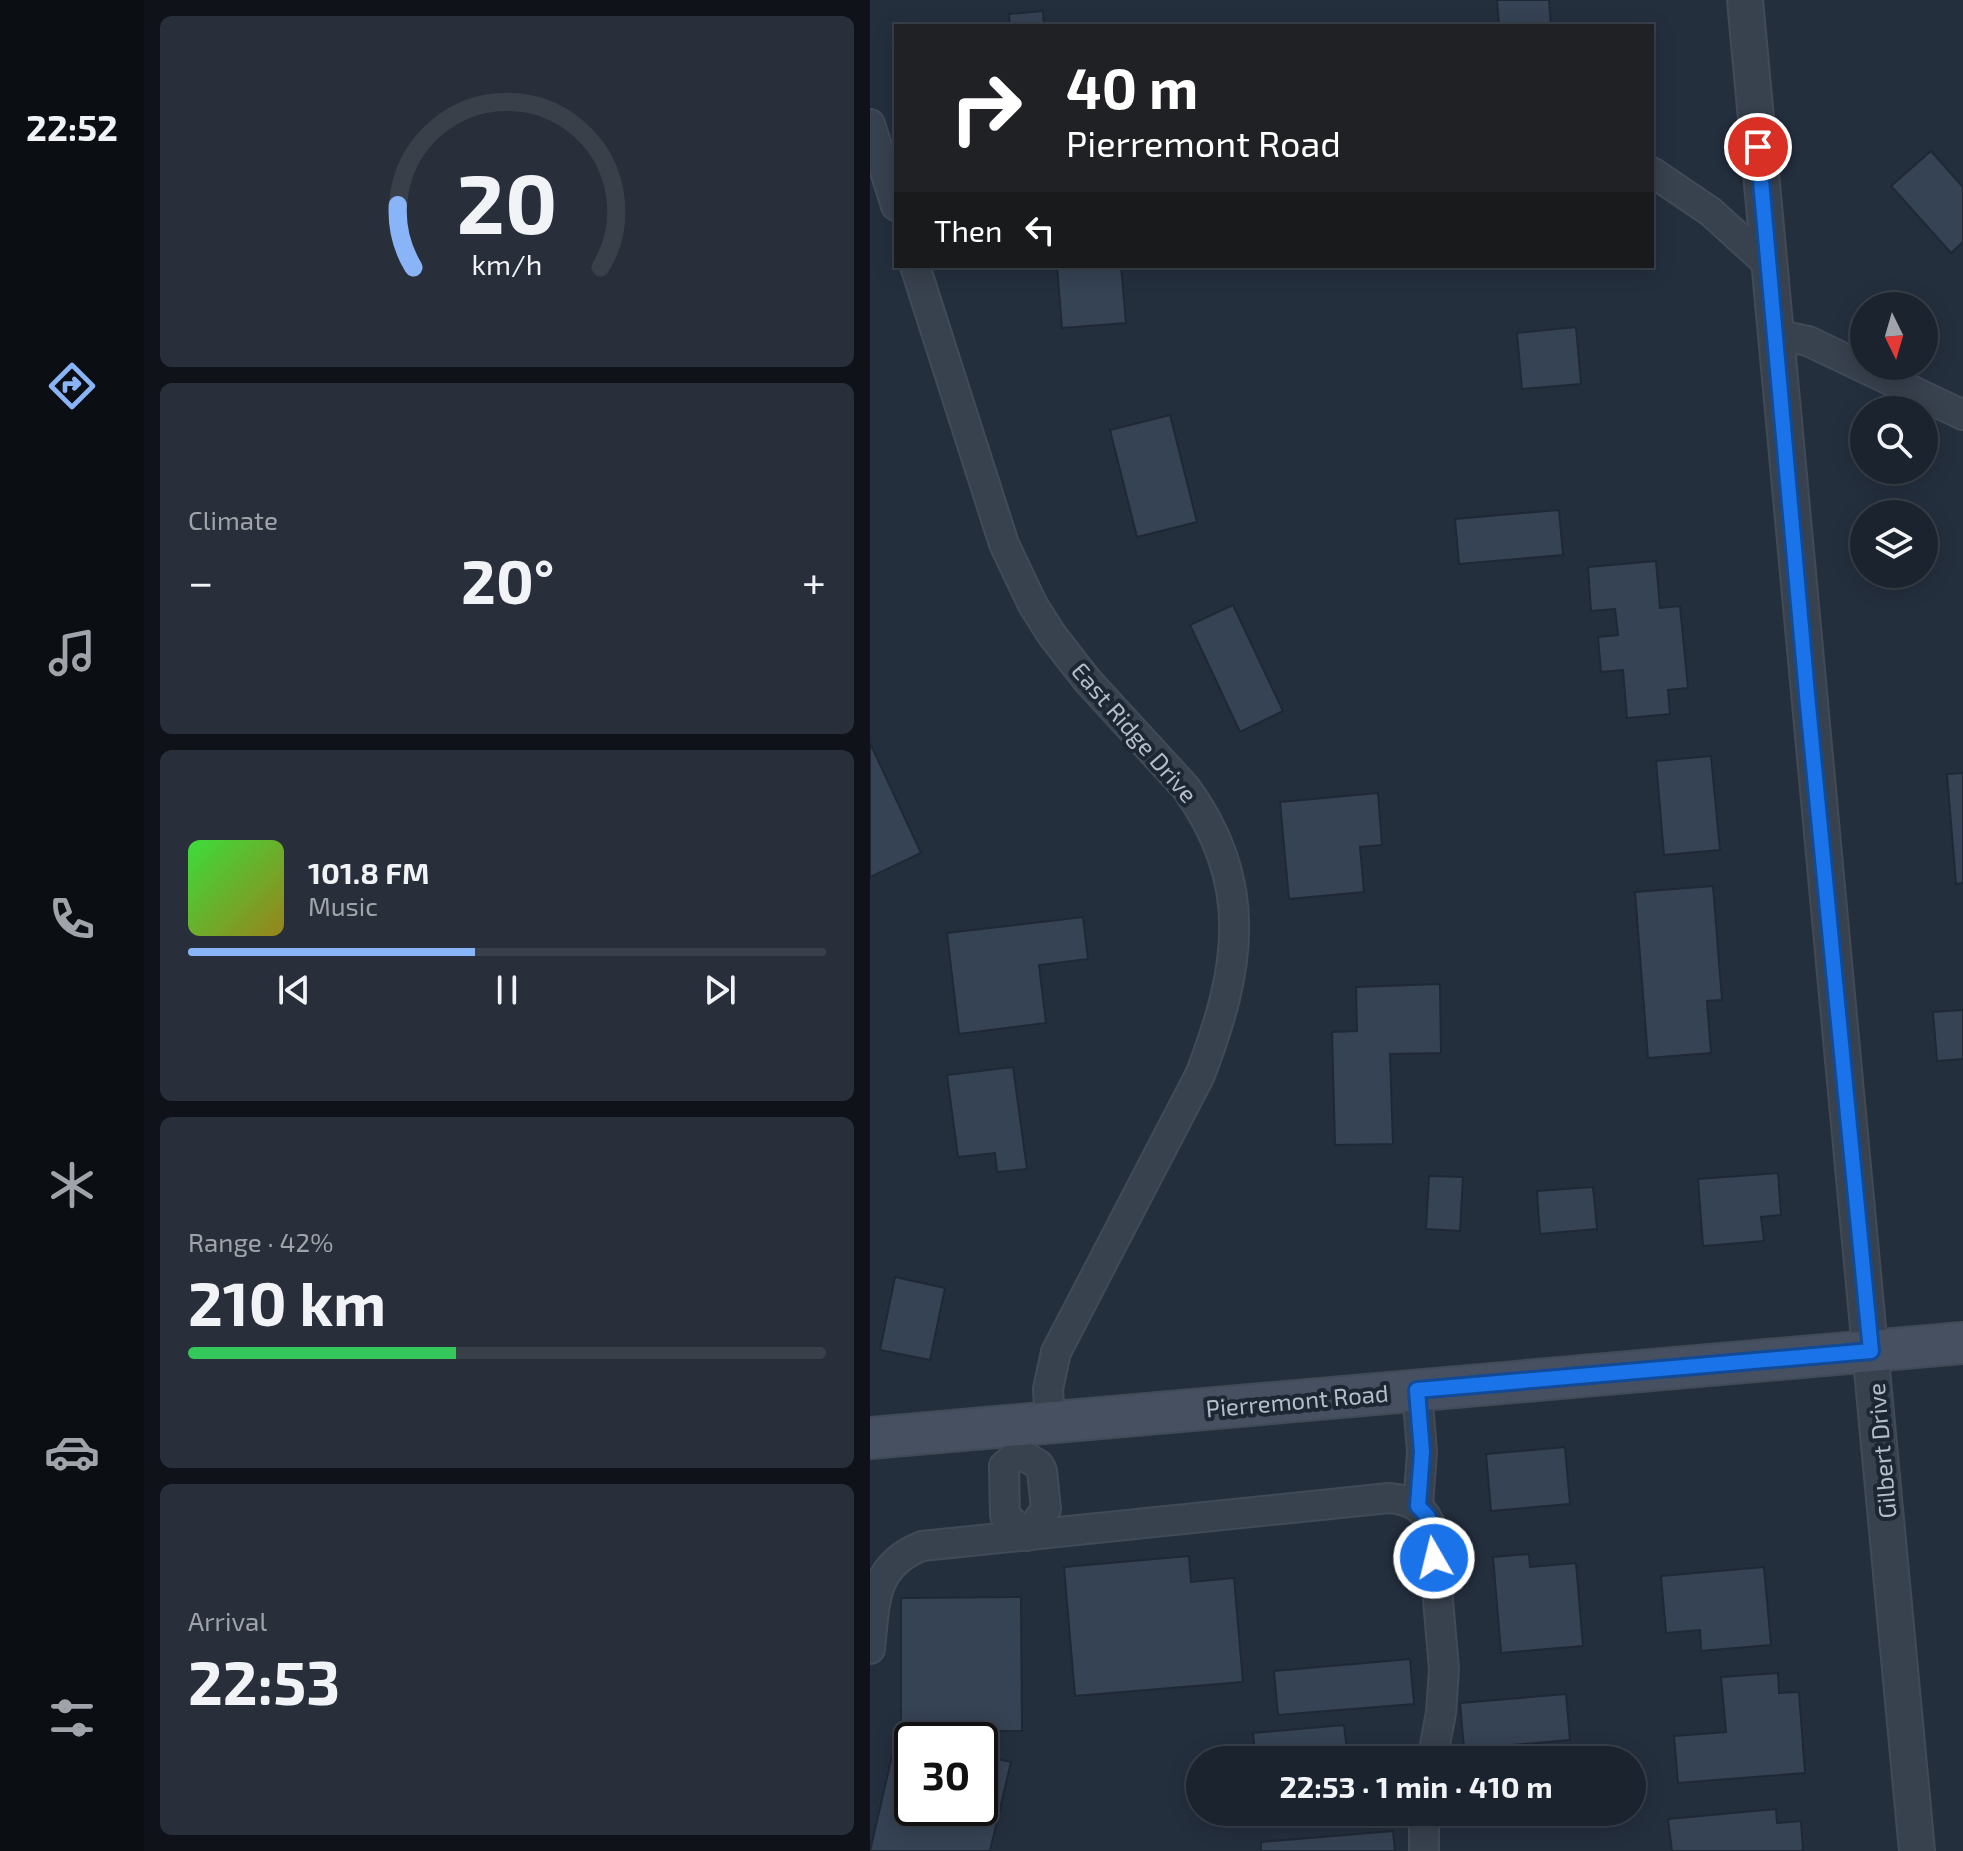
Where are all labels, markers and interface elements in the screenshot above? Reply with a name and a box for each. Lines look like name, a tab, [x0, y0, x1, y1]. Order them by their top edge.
text: 40 m	[1066, 53, 1198, 120]
icon: right	[934, 56, 1038, 160]
text: 22:52	[26, 105, 118, 148]
pin	[1724, 113, 1792, 181]
text: Pierremont Road	[1066, 121, 1341, 164]
icon: arrive	[1736, 125, 1780, 169]
text: 20	[457, 150, 557, 250]
icon: left	[1018, 208, 1062, 252]
text: Then	[934, 212, 1002, 248]
text: km/h	[472, 246, 542, 281]
north arrow	[1850, 292, 1938, 380]
map controls	[1850, 292, 1938, 588]
icon: directions	[44, 358, 100, 414]
button: search	[1850, 396, 1938, 484]
button: layers	[1850, 500, 1938, 588]
text: Climate	[188, 504, 278, 535]
text: 20°	[461, 544, 554, 616]
text: −	[188, 554, 214, 607]
text: +	[802, 554, 826, 607]
icon: music	[44, 625, 100, 681]
street label: East Ridge Drive	[1066, 656, 1204, 808]
text: 101.8 FM	[308, 854, 430, 890]
text: Music	[308, 890, 378, 921]
icon: phone	[44, 891, 100, 947]
icon: previous	[272, 968, 316, 1012]
icon: pause	[485, 968, 529, 1012]
icon: next	[698, 968, 742, 1012]
icon: climate	[44, 1157, 100, 1213]
text: Range · 42%	[188, 1226, 333, 1257]
text: 210 km	[188, 1266, 386, 1338]
street label: Pierremont Road	[1204, 1378, 1390, 1422]
street label: Gilbert Drive	[1861, 1382, 1901, 1520]
icon: car	[44, 1424, 100, 1480]
position arrow	[1392, 1516, 1476, 1600]
text: Arrival	[188, 1605, 267, 1636]
text: 22:53	[188, 1645, 340, 1717]
icon: filters	[44, 1690, 100, 1746]
speed limit sign: 30	[894, 1722, 998, 1826]
text: 22:53 · 1 min · 410 m	[1279, 1768, 1553, 1804]

